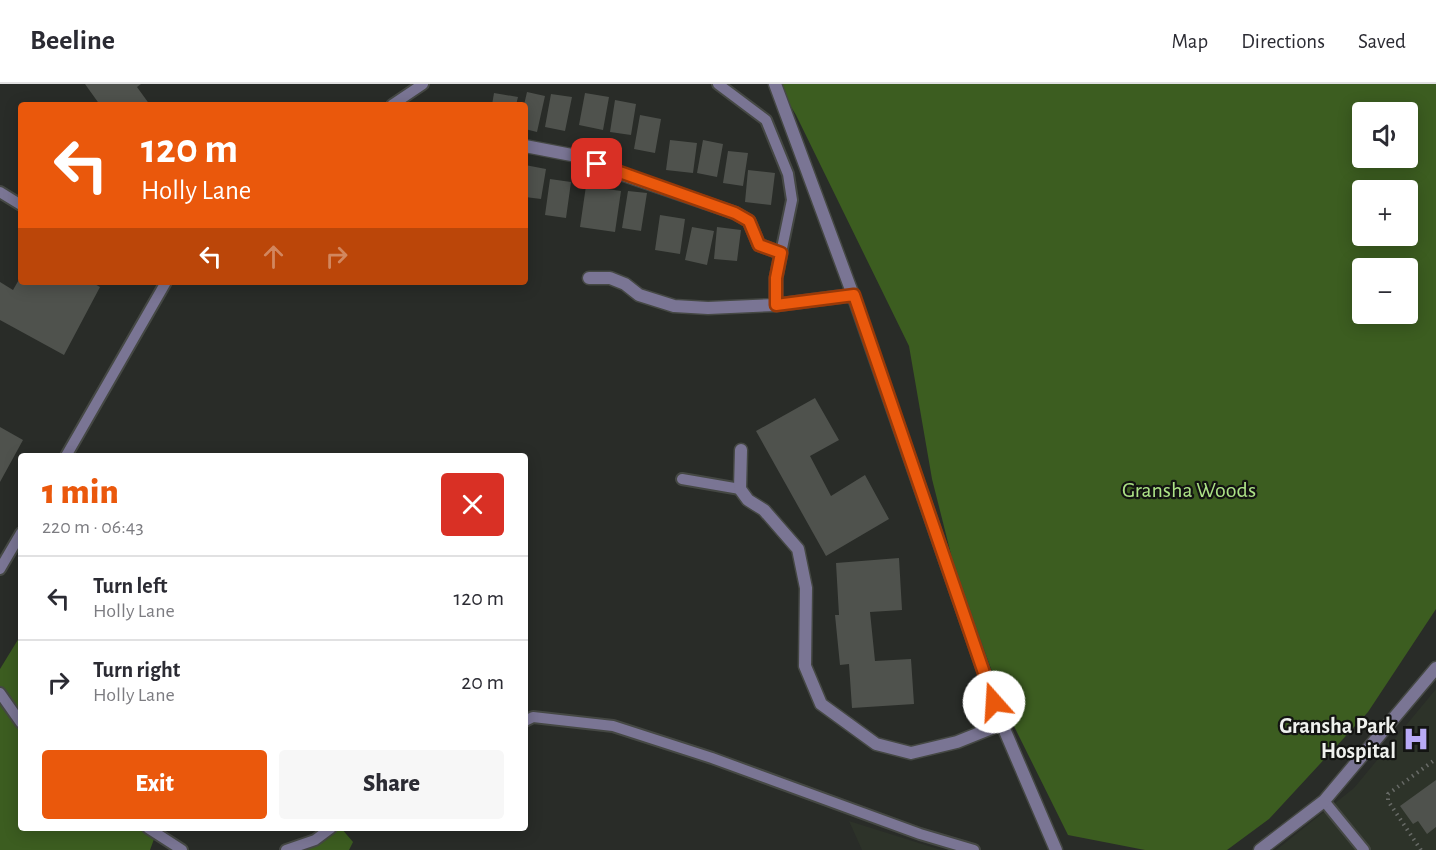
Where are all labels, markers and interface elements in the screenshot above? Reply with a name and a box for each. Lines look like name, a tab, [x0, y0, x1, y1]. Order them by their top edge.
text: Beeline	[30, 27, 115, 55]
text: Map	[1172, 31, 1208, 52]
text: Directions	[1241, 31, 1325, 52]
text: Saved	[1358, 31, 1406, 52]
map controls	[1352, 102, 1418, 324]
button: sound	[1352, 102, 1418, 168]
icon: left	[42, 126, 120, 204]
text: 120 m	[141, 128, 238, 170]
pin	[571, 138, 622, 189]
icon: arrive	[580, 147, 613, 180]
text: Holly Lane	[141, 177, 251, 204]
button: +	[1352, 180, 1418, 246]
icon: left	[194, 240, 227, 273]
icon: ahead	[257, 240, 290, 273]
icon: right	[320, 240, 353, 273]
button: −	[1352, 258, 1418, 324]
button: close	[441, 473, 504, 536]
text: 1 min	[42, 474, 119, 510]
park label: Gransha Woods	[1122, 479, 1256, 501]
text: 220 m · 06:43	[42, 517, 144, 537]
text: Turn left	[93, 575, 167, 597]
icon: left	[42, 582, 75, 615]
text: 120 m	[454, 587, 504, 609]
text: Holly Lane	[93, 601, 175, 621]
text: Turn right	[93, 659, 180, 681]
icon: right	[42, 666, 75, 699]
position arrow	[962, 670, 1026, 734]
text: 20 m	[461, 671, 504, 693]
text: Holly Lane	[93, 685, 175, 705]
place label: Gransha Park Hospital	[1279, 715, 1396, 762]
hospital icon: Gransha Park Hospital	[1401, 724, 1431, 754]
button: Exit	[42, 750, 267, 819]
button: Share	[279, 750, 504, 819]

